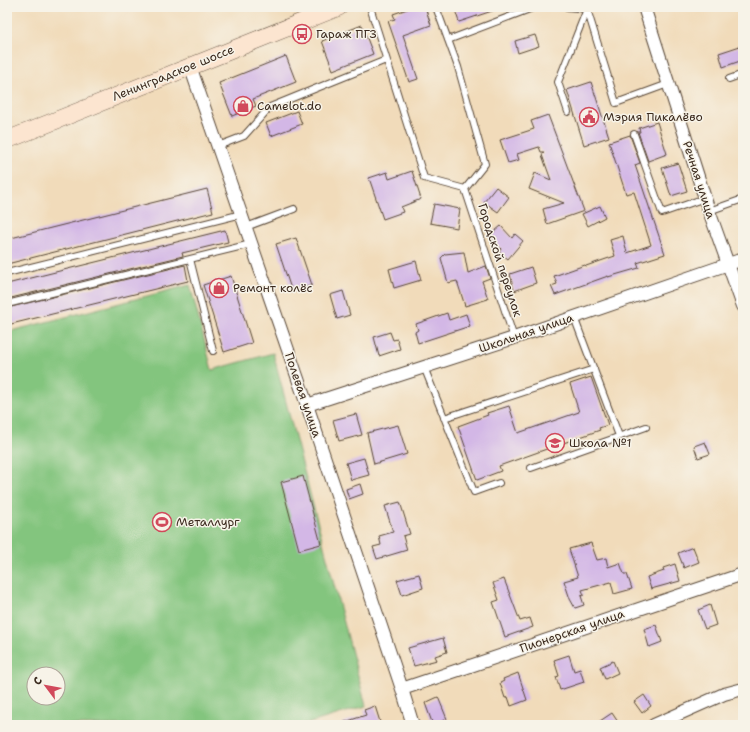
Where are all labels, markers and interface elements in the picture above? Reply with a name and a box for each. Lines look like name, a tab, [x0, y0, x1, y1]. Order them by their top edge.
bus stop icon: Гараж ПГЗ	[291, 23, 313, 45]
place label: Гараж ПГЗ	[316, 26, 377, 42]
street label: Ленинградское шоссе	[110, 41, 236, 105]
shop icon: Camelot.do	[232, 95, 254, 117]
place label: Camelot.do	[257, 98, 321, 114]
public building icon: Мэрия Пикалёво	[578, 106, 600, 128]
place label: Мэрия Пикалёво	[603, 109, 703, 125]
street label: Речная улица	[679, 139, 719, 221]
street label: Городской переулок	[474, 201, 526, 319]
shop icon: Ремонт колёс	[208, 277, 230, 299]
place label: Ремонт колёс	[233, 280, 313, 296]
street label: Школьная улица	[477, 309, 576, 357]
street label: Полевая улица	[281, 350, 325, 440]
school or university icon: Школа №1	[544, 432, 566, 454]
place label: Школа №1	[569, 435, 631, 451]
sports icon: Металлург	[151, 511, 173, 533]
place label: Металлург	[176, 514, 240, 530]
street label: Пионерская улица	[518, 605, 627, 656]
north arrow	[26, 666, 66, 706]
text: С	[30, 674, 46, 688]

